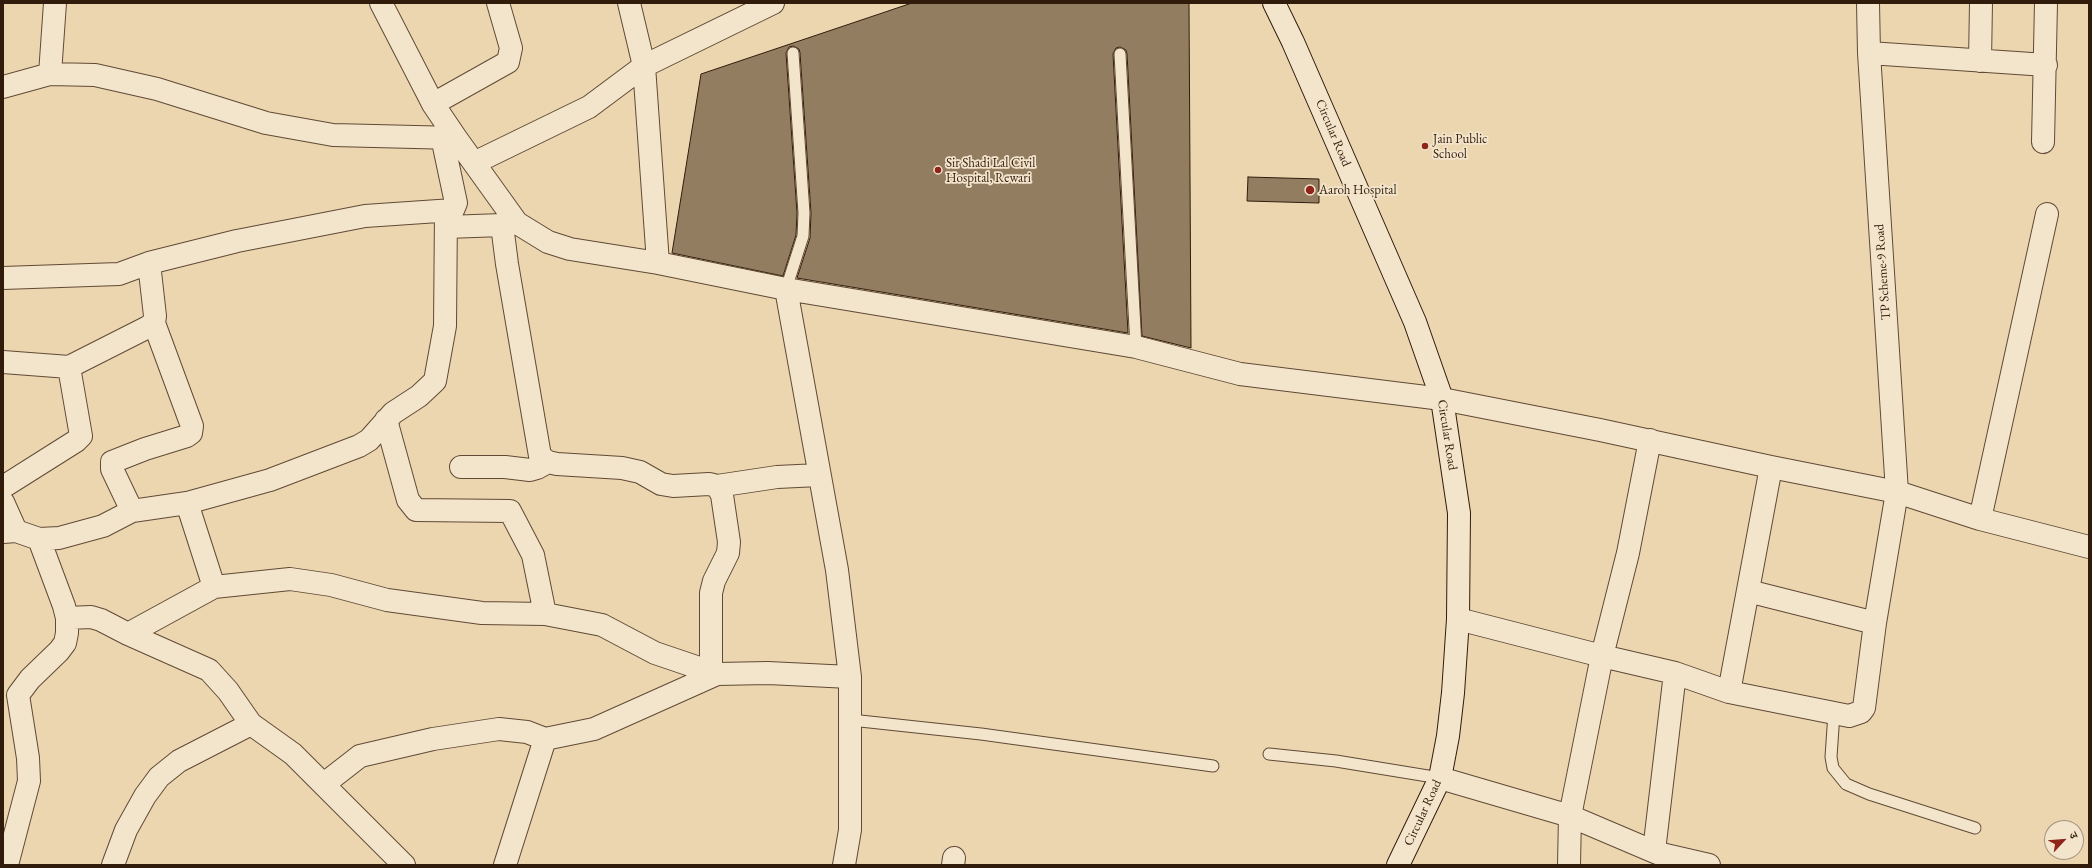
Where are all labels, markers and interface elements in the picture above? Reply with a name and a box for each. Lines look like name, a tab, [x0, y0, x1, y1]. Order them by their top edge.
street label: Circular Road	[1312, 97, 1354, 169]
place label: Jain Public School	[1433, 131, 1487, 162]
marker: Jain Public School	[1420, 141, 1430, 151]
place label: Sir Shadi Lal Civil Hospital, Rewari	[946, 155, 1035, 186]
marker: Sir Shadi Lal Civil Hospital, Rewari	[933, 165, 943, 175]
place label: Aaroh Hospital	[1319, 182, 1397, 198]
marker: Aaroh Hospital	[1304, 184, 1316, 196]
street label: TP Scheme-9 Road	[1872, 223, 1894, 321]
street label: Circular Road	[1434, 399, 1460, 471]
street label: Circular Road	[1401, 777, 1445, 849]
north arrow	[2044, 820, 2084, 860]
text: उ	[2066, 830, 2081, 841]

